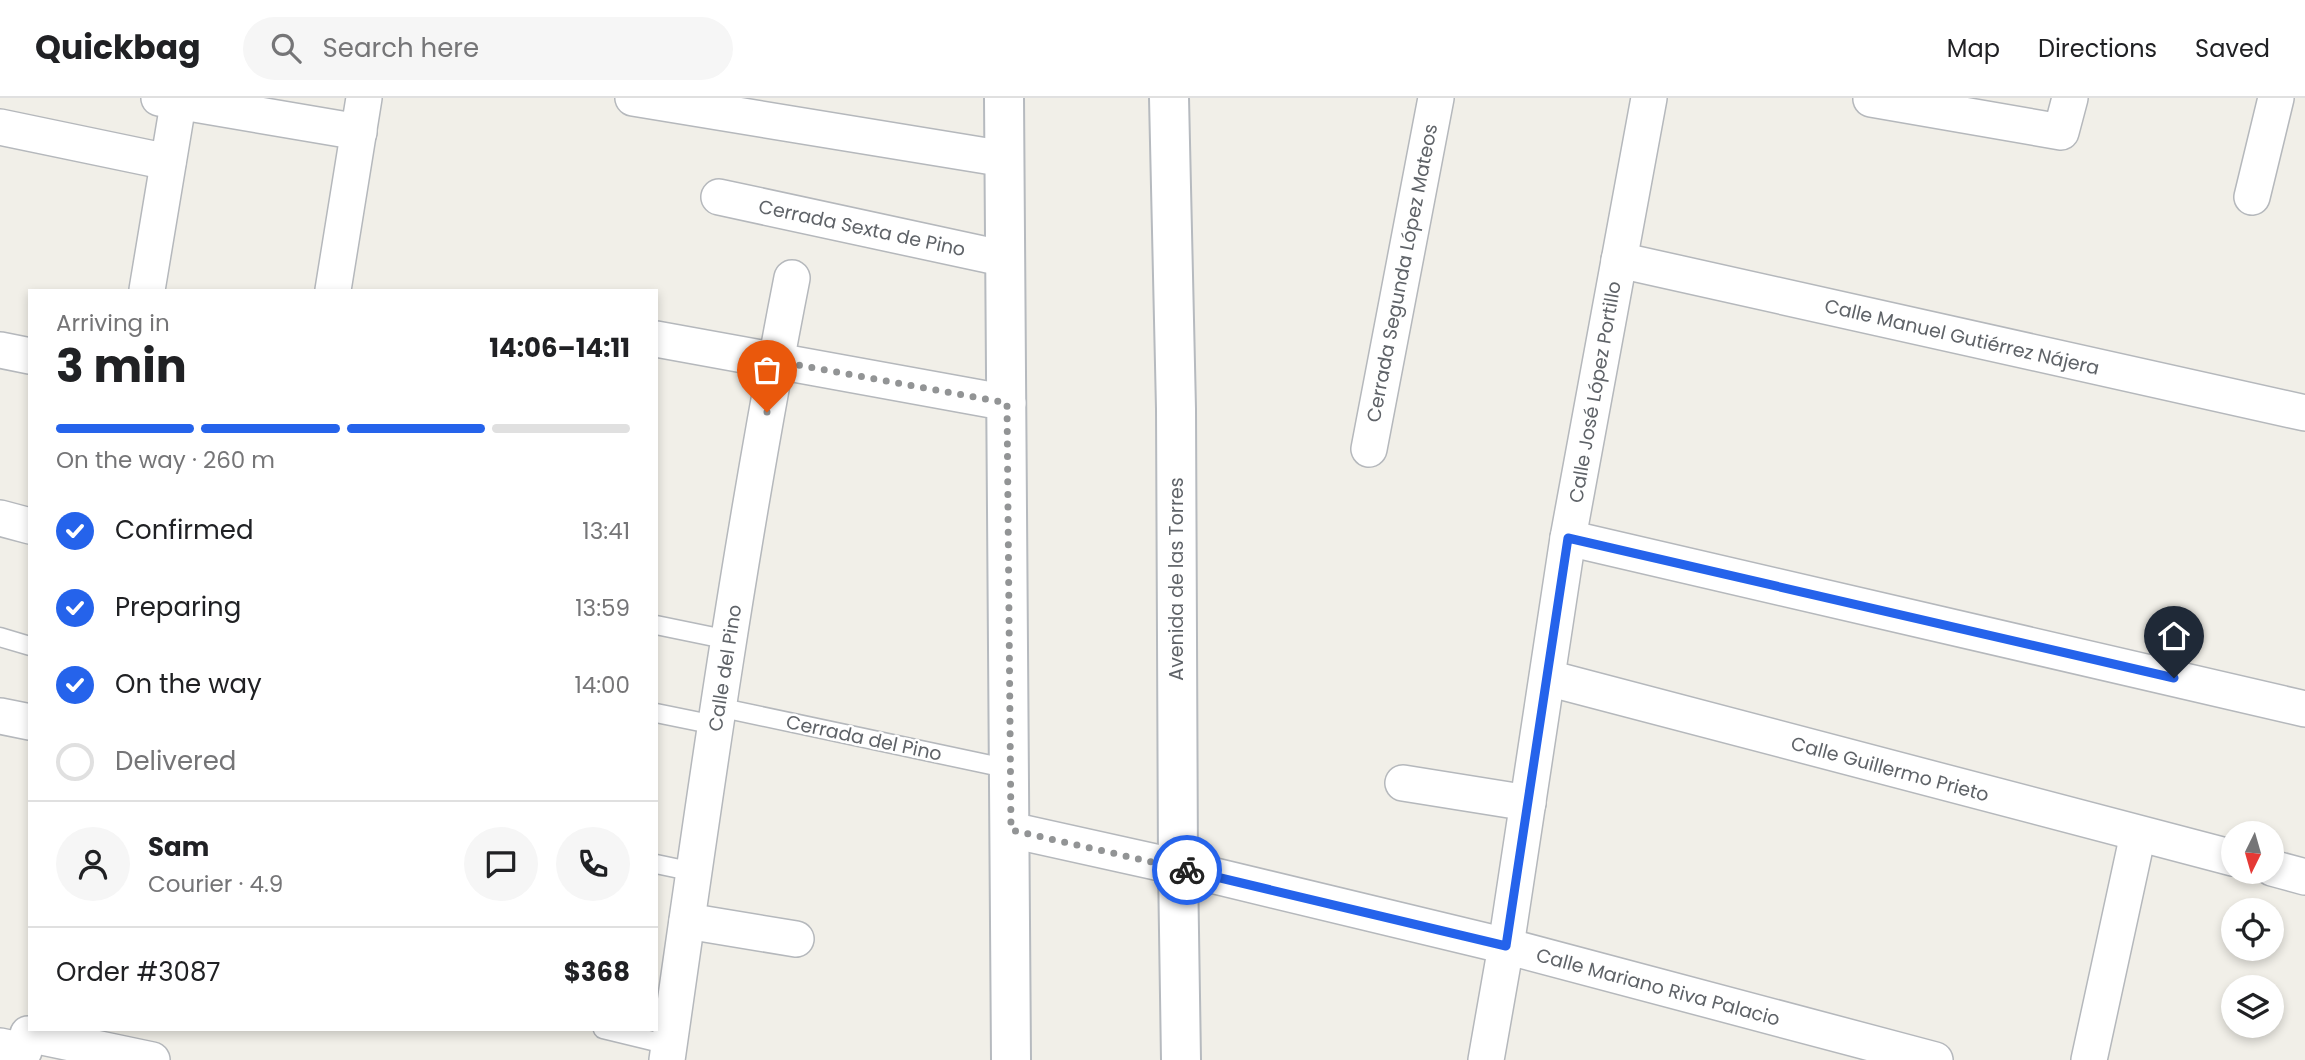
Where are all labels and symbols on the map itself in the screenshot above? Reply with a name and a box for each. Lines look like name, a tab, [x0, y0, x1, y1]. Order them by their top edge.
street label: Cerrada Segunda López Mateos	[1360, 121, 1444, 425]
street label: Cerrada Sexta de Pino	[756, 193, 968, 263]
street label: Calle José López Portillo	[1562, 279, 1628, 505]
street label: Calle Manuel Gutiérrez Nájera	[1822, 292, 2102, 382]
pin	[737, 340, 797, 412]
street label: Avenida de las Torres	[1163, 477, 1190, 681]
street label: Calle del Pino	[702, 603, 748, 733]
pin	[2144, 606, 2204, 678]
street label: Cerrada del Pino	[784, 708, 944, 768]
street label: Calle Guillermo Prieto	[1788, 730, 1992, 808]
north arrow	[2221, 821, 2284, 884]
courier	[1152, 835, 1222, 905]
street label: Calle Mariano Riva Palacio	[1533, 941, 1783, 1033]

